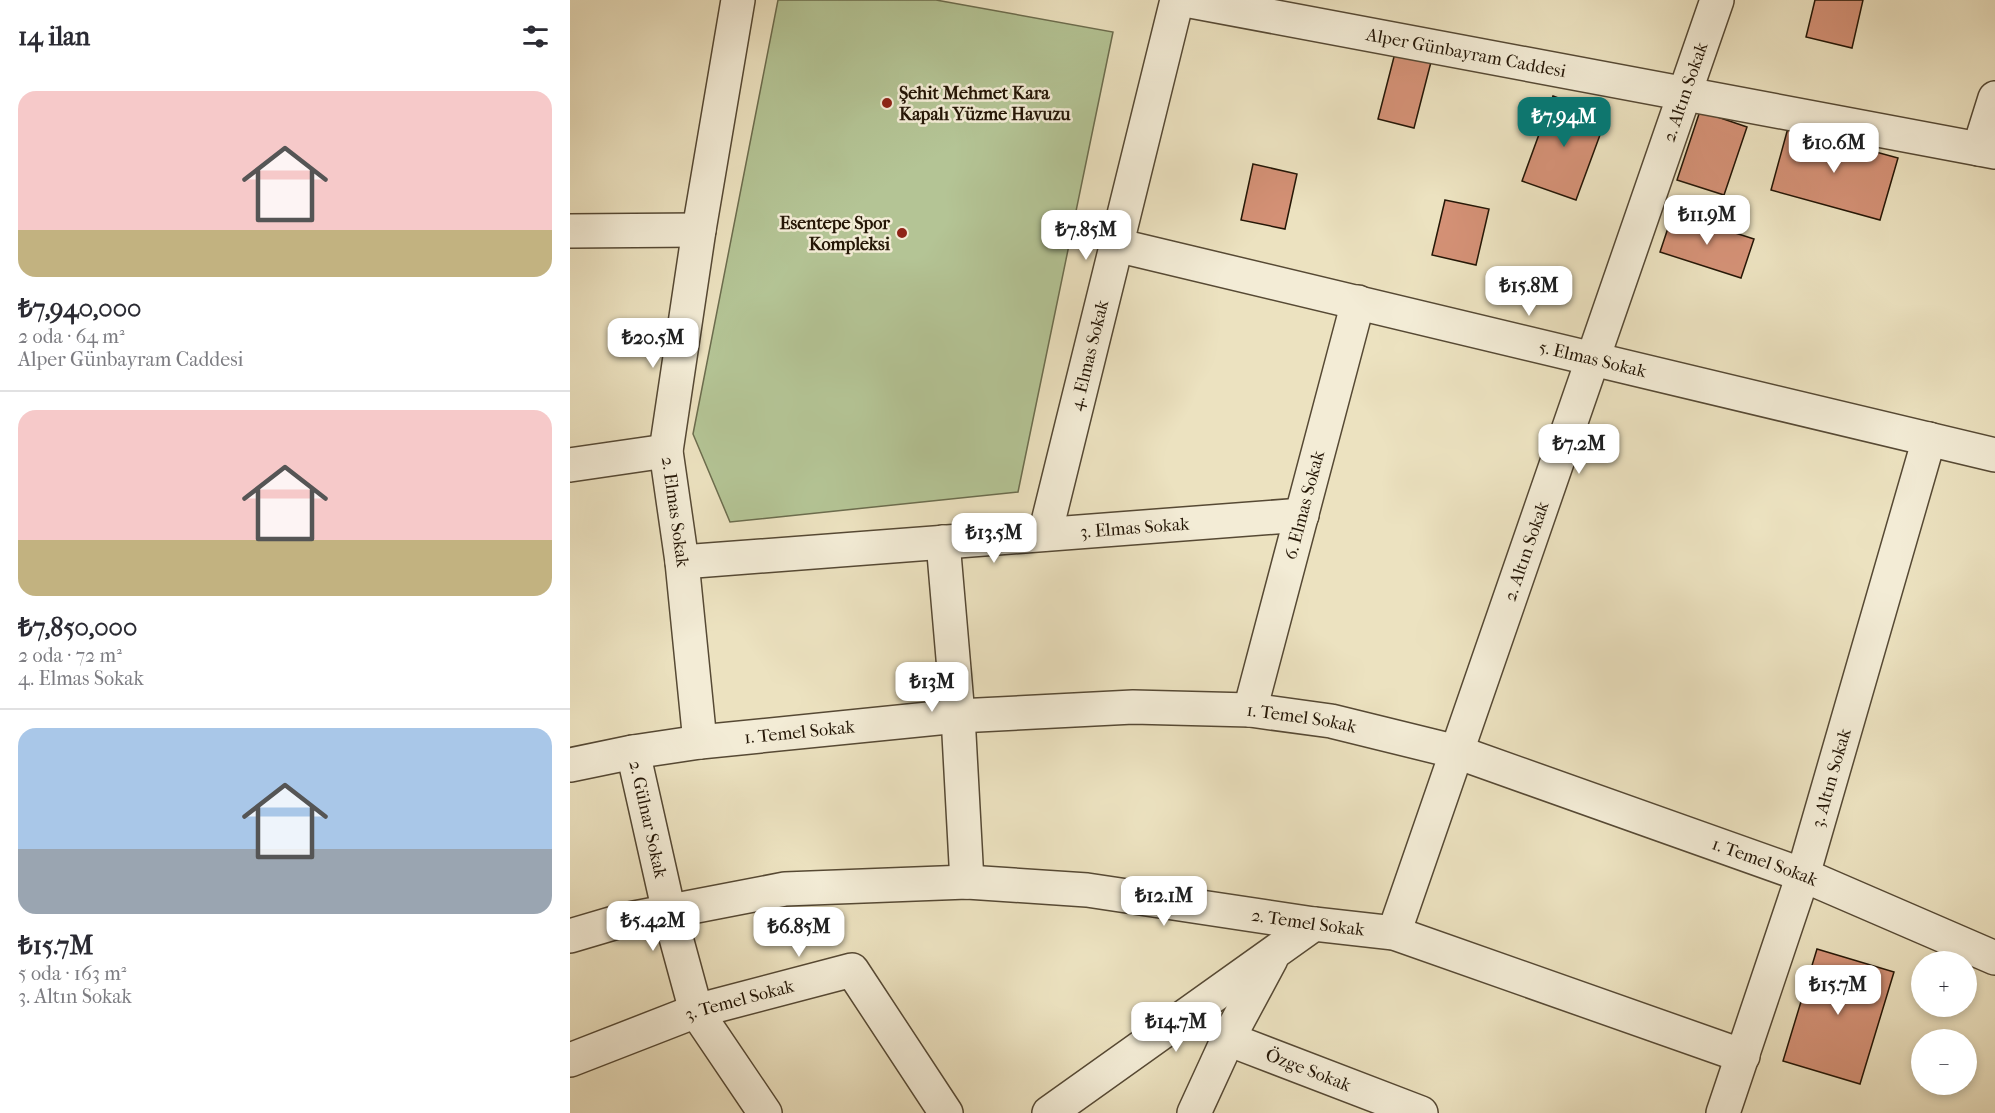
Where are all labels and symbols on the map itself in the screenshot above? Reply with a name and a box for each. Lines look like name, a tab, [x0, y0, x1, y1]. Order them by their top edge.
street label: Alper Günbayram Caddesi	[1363, 24, 1568, 82]
street label: 2. Altın Sokak	[1658, 39, 1712, 145]
place label: Şehit Mehmet Kara Kapalı Yüzme Havuzu	[899, 83, 1071, 125]
marker: Şehit Mehmet Kara Kapalı Yüzme Havuzu	[880, 96, 894, 110]
pin: ₺7.94M	[1515, 97, 1613, 148]
pin: ₺10.6M	[1785, 123, 1883, 174]
pin: ₺11.9M	[1658, 195, 1756, 246]
pin: ₺7.85M	[1037, 210, 1135, 261]
place label: Esentepe Spor Kompleksi	[780, 213, 891, 255]
marker: Esentepe Spor Kompleksi	[895, 226, 909, 240]
pin: ₺15.8M	[1480, 266, 1578, 317]
street label: 4. Elmas Sokak	[1065, 297, 1113, 413]
pin: ₺20.5M	[604, 318, 702, 369]
street label: 5. Elmas Sokak	[1537, 336, 1649, 382]
pin: ₺7.2M	[1537, 424, 1621, 475]
street label: 6. Elmas Sokak	[1280, 448, 1329, 562]
street label: 2. Elmas Sokak	[657, 455, 693, 569]
street label: 2. Altın Sokak	[1499, 498, 1553, 604]
pin: ₺13.5M	[945, 513, 1043, 564]
street label: 3. Elmas Sokak	[1079, 513, 1191, 542]
pin: ₺13M	[896, 662, 968, 713]
street label: 1. Temel Sokak	[1245, 699, 1360, 738]
street label: 1. Temel Sokak	[743, 716, 856, 748]
street label: 3. Altın Sokak	[1807, 725, 1856, 830]
street label: 2. Gülnar Sokak	[625, 758, 672, 881]
street label: 1. Temel Sokak	[1709, 833, 1822, 891]
pin: ₺12.1M	[1115, 876, 1213, 927]
pin: ₺5.42M	[604, 901, 702, 952]
street label: 2. Temel Sokak	[1250, 904, 1366, 940]
pin: ₺6.85M	[750, 907, 848, 958]
pin: ₺15.7M	[1789, 965, 1887, 1016]
street label: 3. Temel Sokak	[682, 975, 797, 1025]
pin: ₺14.7M	[1127, 1002, 1225, 1053]
street label: Özge Sokak	[1263, 1043, 1355, 1096]

